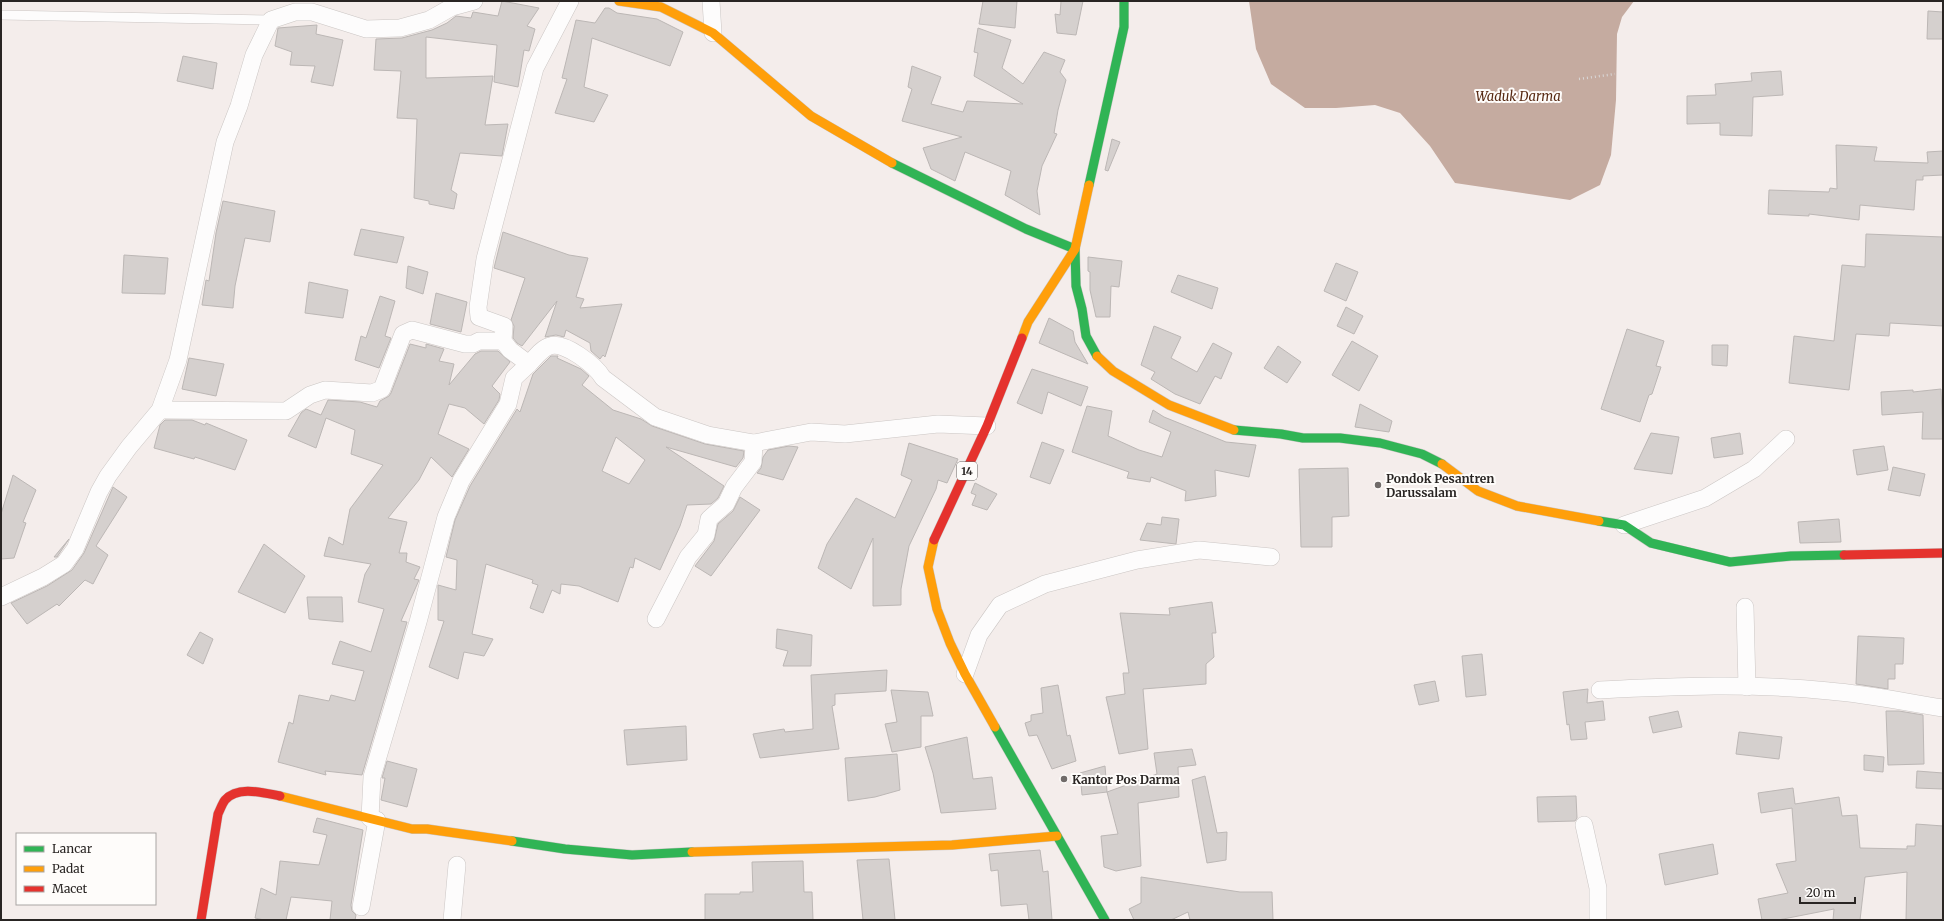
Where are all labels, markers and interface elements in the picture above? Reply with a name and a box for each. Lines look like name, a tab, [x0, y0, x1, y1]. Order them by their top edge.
water label: Waduk Darma	[1475, 88, 1561, 105]
road number: 14	[957, 462, 977, 480]
place label: Pondok Pesantren Darussalam	[1386, 471, 1494, 500]
marker: Pondok Pesantren Darussalam	[1373, 480, 1383, 490]
place label: Kantor Pos Darma	[1072, 772, 1180, 787]
marker: Kantor Pos Darma	[1059, 774, 1069, 784]
legend	[16, 833, 156, 905]
text: Lancar	[52, 841, 93, 856]
text: Padat	[52, 861, 85, 876]
scale bar	[1800, 879, 1855, 905]
text: Macet	[52, 881, 88, 896]
text: 20 m	[1806, 885, 1835, 900]

